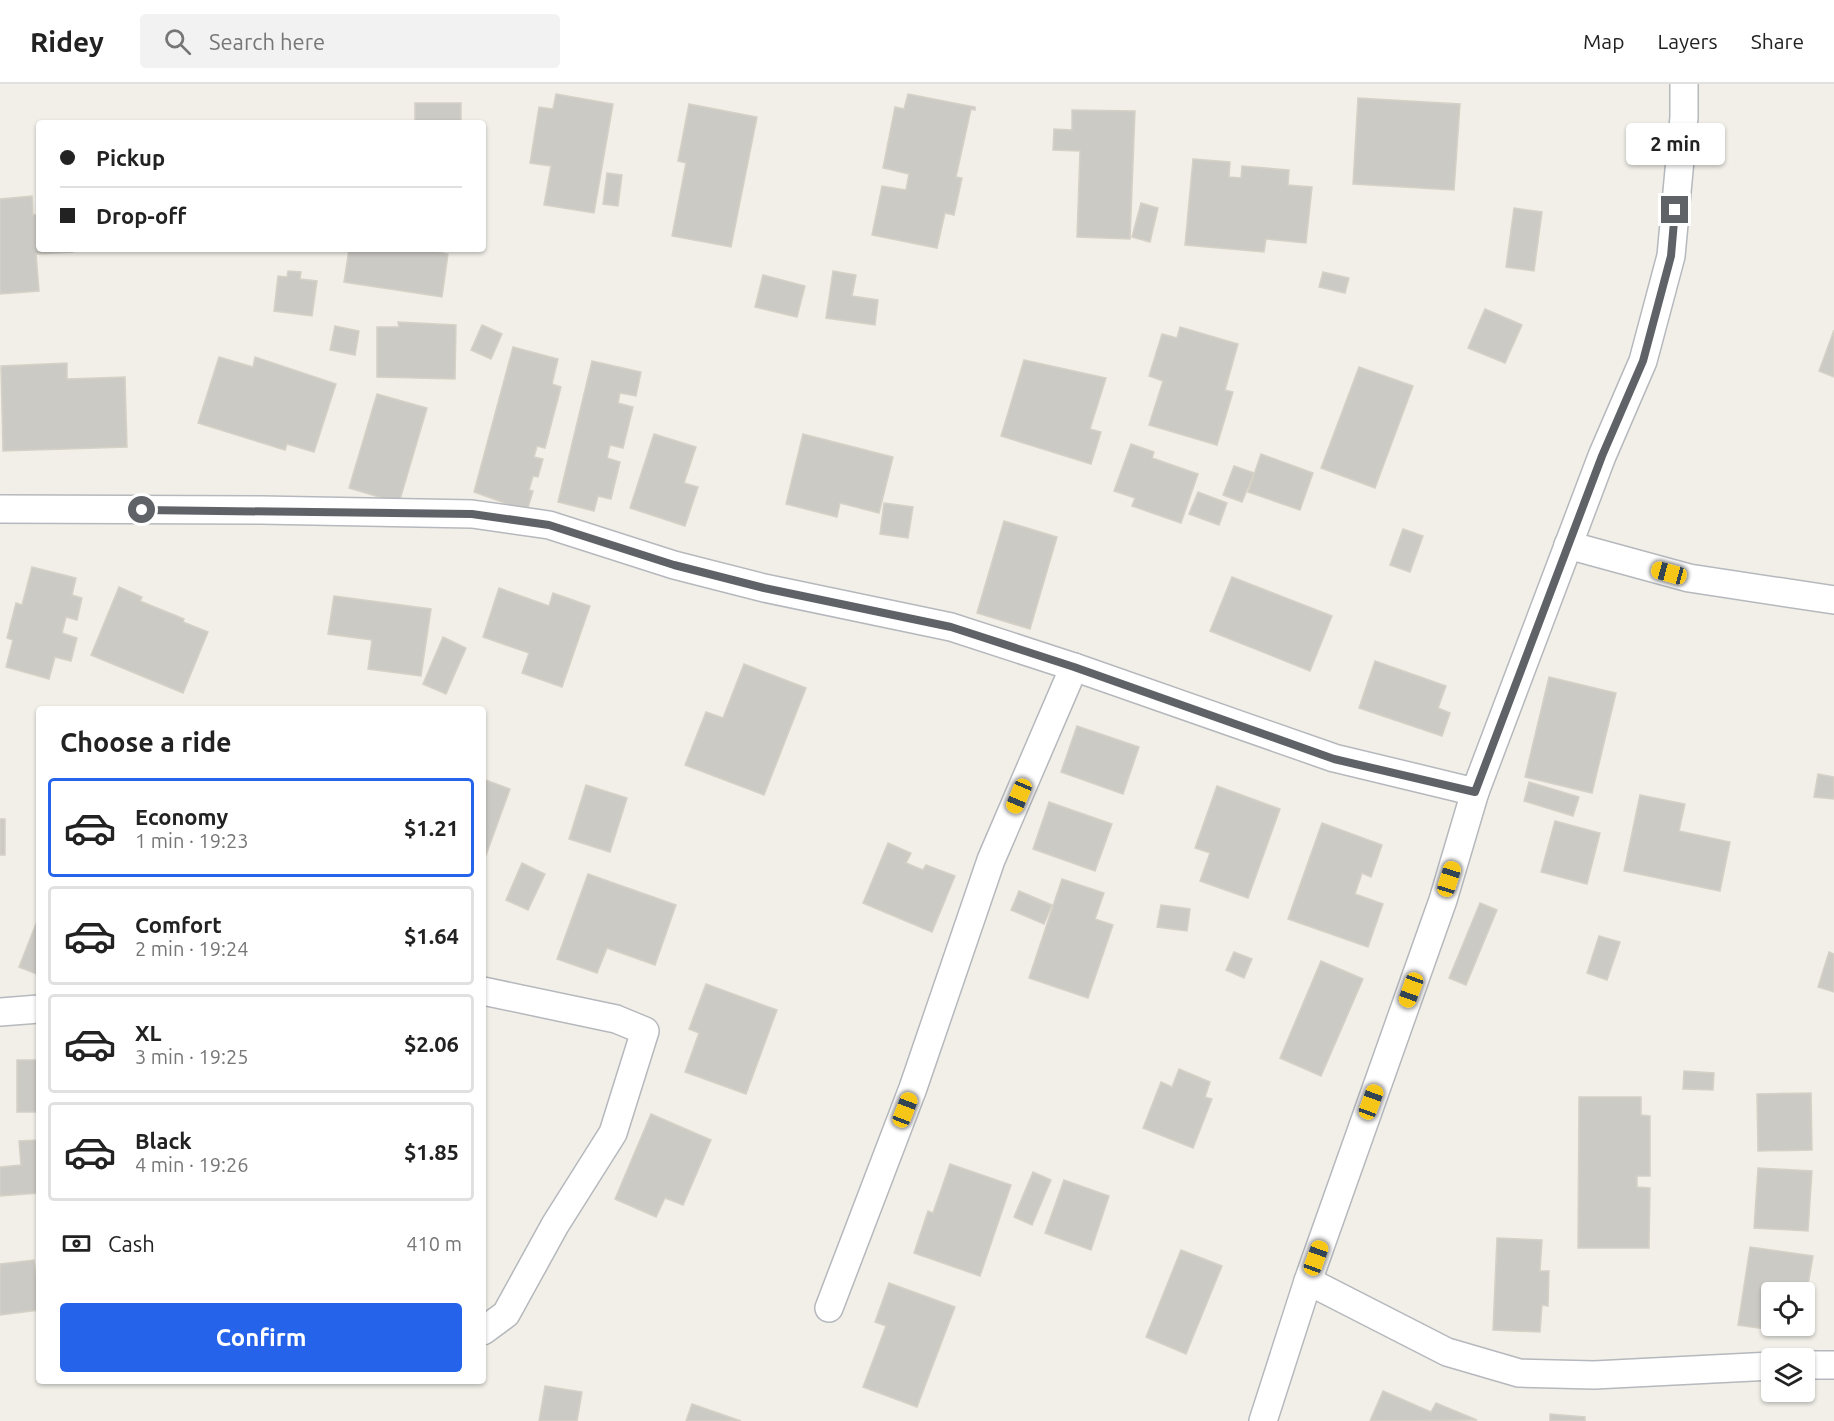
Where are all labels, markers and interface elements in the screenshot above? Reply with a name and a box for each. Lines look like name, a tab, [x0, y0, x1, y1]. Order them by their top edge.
search box	[140, 14, 560, 68]
icon: search	[161, 25, 194, 58]
text: Ridey	[30, 26, 104, 57]
text: Search here	[209, 29, 325, 54]
text: Map	[1583, 29, 1624, 53]
text: Layers	[1657, 29, 1718, 53]
text: Share	[1751, 29, 1804, 53]
callout: 2 min	[1626, 123, 1724, 165]
text: 2 min	[1650, 132, 1701, 155]
text: Pickup	[96, 145, 165, 170]
route end	[1661, 196, 1688, 223]
text: Drop-off	[96, 203, 186, 228]
route start	[128, 496, 155, 523]
car	[1649, 560, 1689, 586]
text: Choose a ride	[60, 727, 232, 757]
car	[1004, 776, 1034, 816]
icon: car	[63, 801, 117, 855]
text: Economy	[135, 804, 228, 829]
text: $1.21	[404, 815, 459, 840]
text: 1 min · 19:23	[135, 829, 249, 852]
car	[1435, 859, 1463, 899]
icon: car	[63, 909, 117, 963]
text: Comfort	[135, 912, 222, 937]
text: $1.64	[404, 923, 459, 948]
text: 2 min · 19:24	[135, 937, 249, 960]
car	[1396, 970, 1426, 1010]
icon: car	[63, 1017, 117, 1071]
text: XL	[135, 1020, 162, 1045]
text: $2.06	[404, 1031, 459, 1056]
text: 3 min · 19:25	[135, 1045, 249, 1068]
car	[1356, 1082, 1386, 1122]
car	[890, 1090, 920, 1130]
icon: car	[63, 1125, 117, 1179]
text: Black	[135, 1128, 192, 1153]
text: $1.85	[404, 1139, 459, 1164]
text: 4 min · 19:26	[135, 1153, 249, 1176]
icon: cash	[60, 1227, 93, 1260]
text: Cash	[108, 1231, 155, 1256]
text: 410 m	[406, 1232, 462, 1255]
car	[1301, 1238, 1331, 1278]
map controls	[1761, 1282, 1815, 1402]
button: locate	[1761, 1282, 1815, 1336]
button: Confirm	[60, 1303, 462, 1372]
button: layers	[1761, 1348, 1815, 1402]

